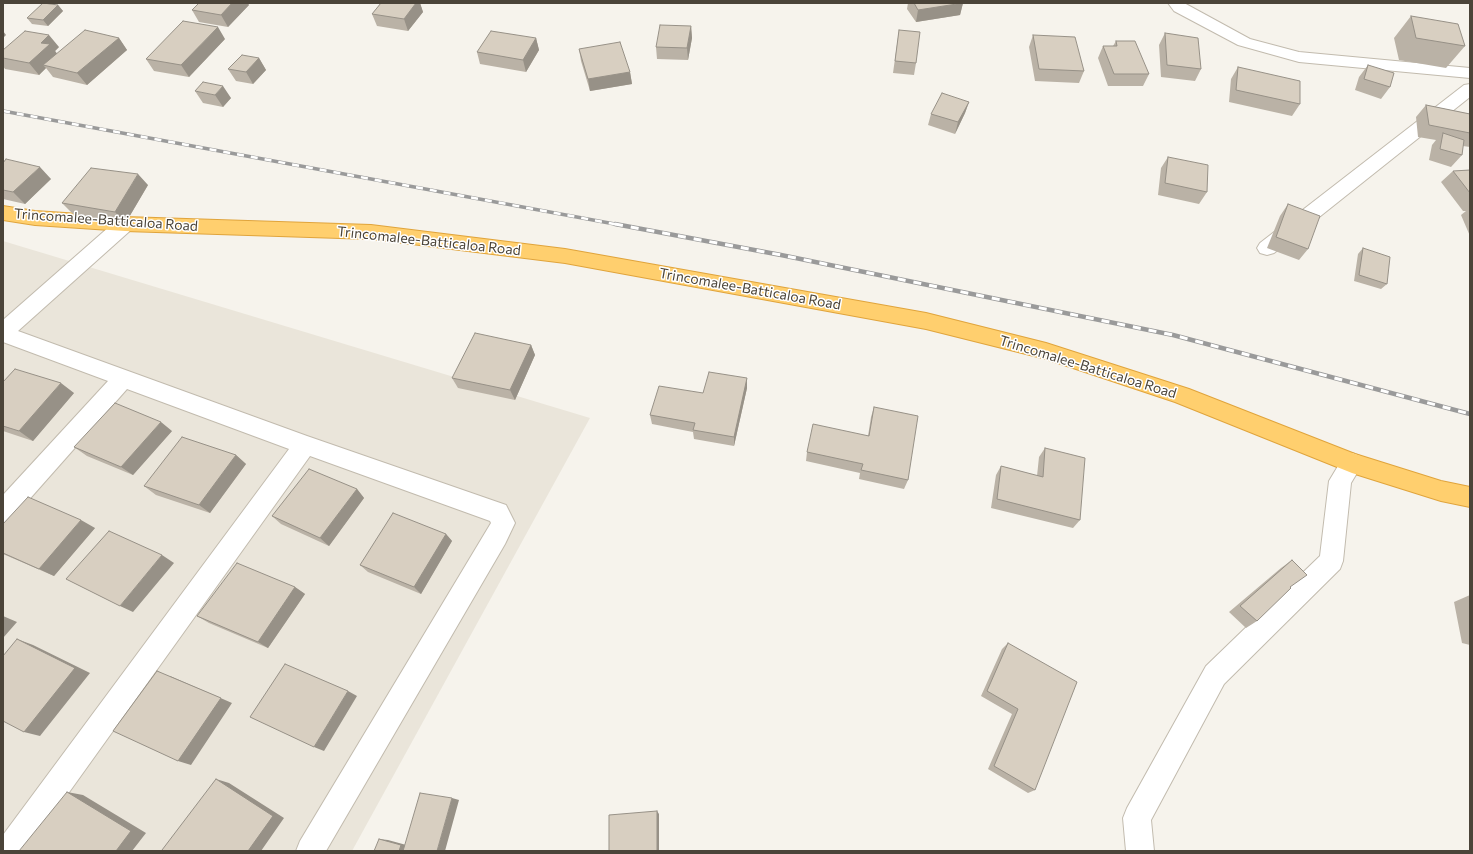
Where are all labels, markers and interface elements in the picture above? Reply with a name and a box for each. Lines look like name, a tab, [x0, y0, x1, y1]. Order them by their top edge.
street label: Trincomalee-Batticaloa Road	[13, 205, 199, 235]
street label: Trincomalee-Batticaloa Road	[336, 223, 522, 259]
street label: Trincomalee-Batticaloa Road	[658, 265, 842, 313]
street label: Trincomalee-Batticaloa Road	[997, 332, 1179, 402]

